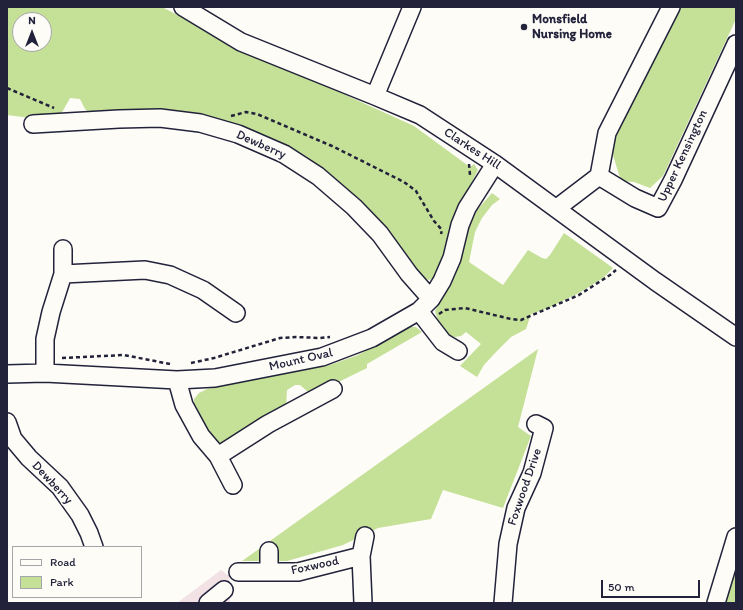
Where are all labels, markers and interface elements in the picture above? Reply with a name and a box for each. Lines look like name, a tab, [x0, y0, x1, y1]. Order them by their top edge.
north arrow	[12, 12, 52, 52]
place label: Monsfield Nursing Home	[532, 12, 612, 43]
text: N	[28, 14, 36, 27]
marker: Monsfield Nursing Home	[519, 22, 529, 32]
street label: Upper Kensington	[655, 107, 711, 205]
street label: Clarkes Hill	[440, 125, 504, 173]
street label: Dewberry	[234, 127, 288, 163]
street label: Mount Oval	[268, 345, 334, 375]
street label: Foxwood Drive	[504, 446, 546, 528]
street label: Dewberry	[28, 458, 76, 508]
legend	[12, 546, 142, 598]
street label: Foxwood	[290, 553, 340, 579]
text: Road	[50, 555, 76, 569]
scale bar	[603, 572, 702, 598]
text: Park	[50, 575, 74, 589]
text: 50 m	[608, 580, 634, 594]

